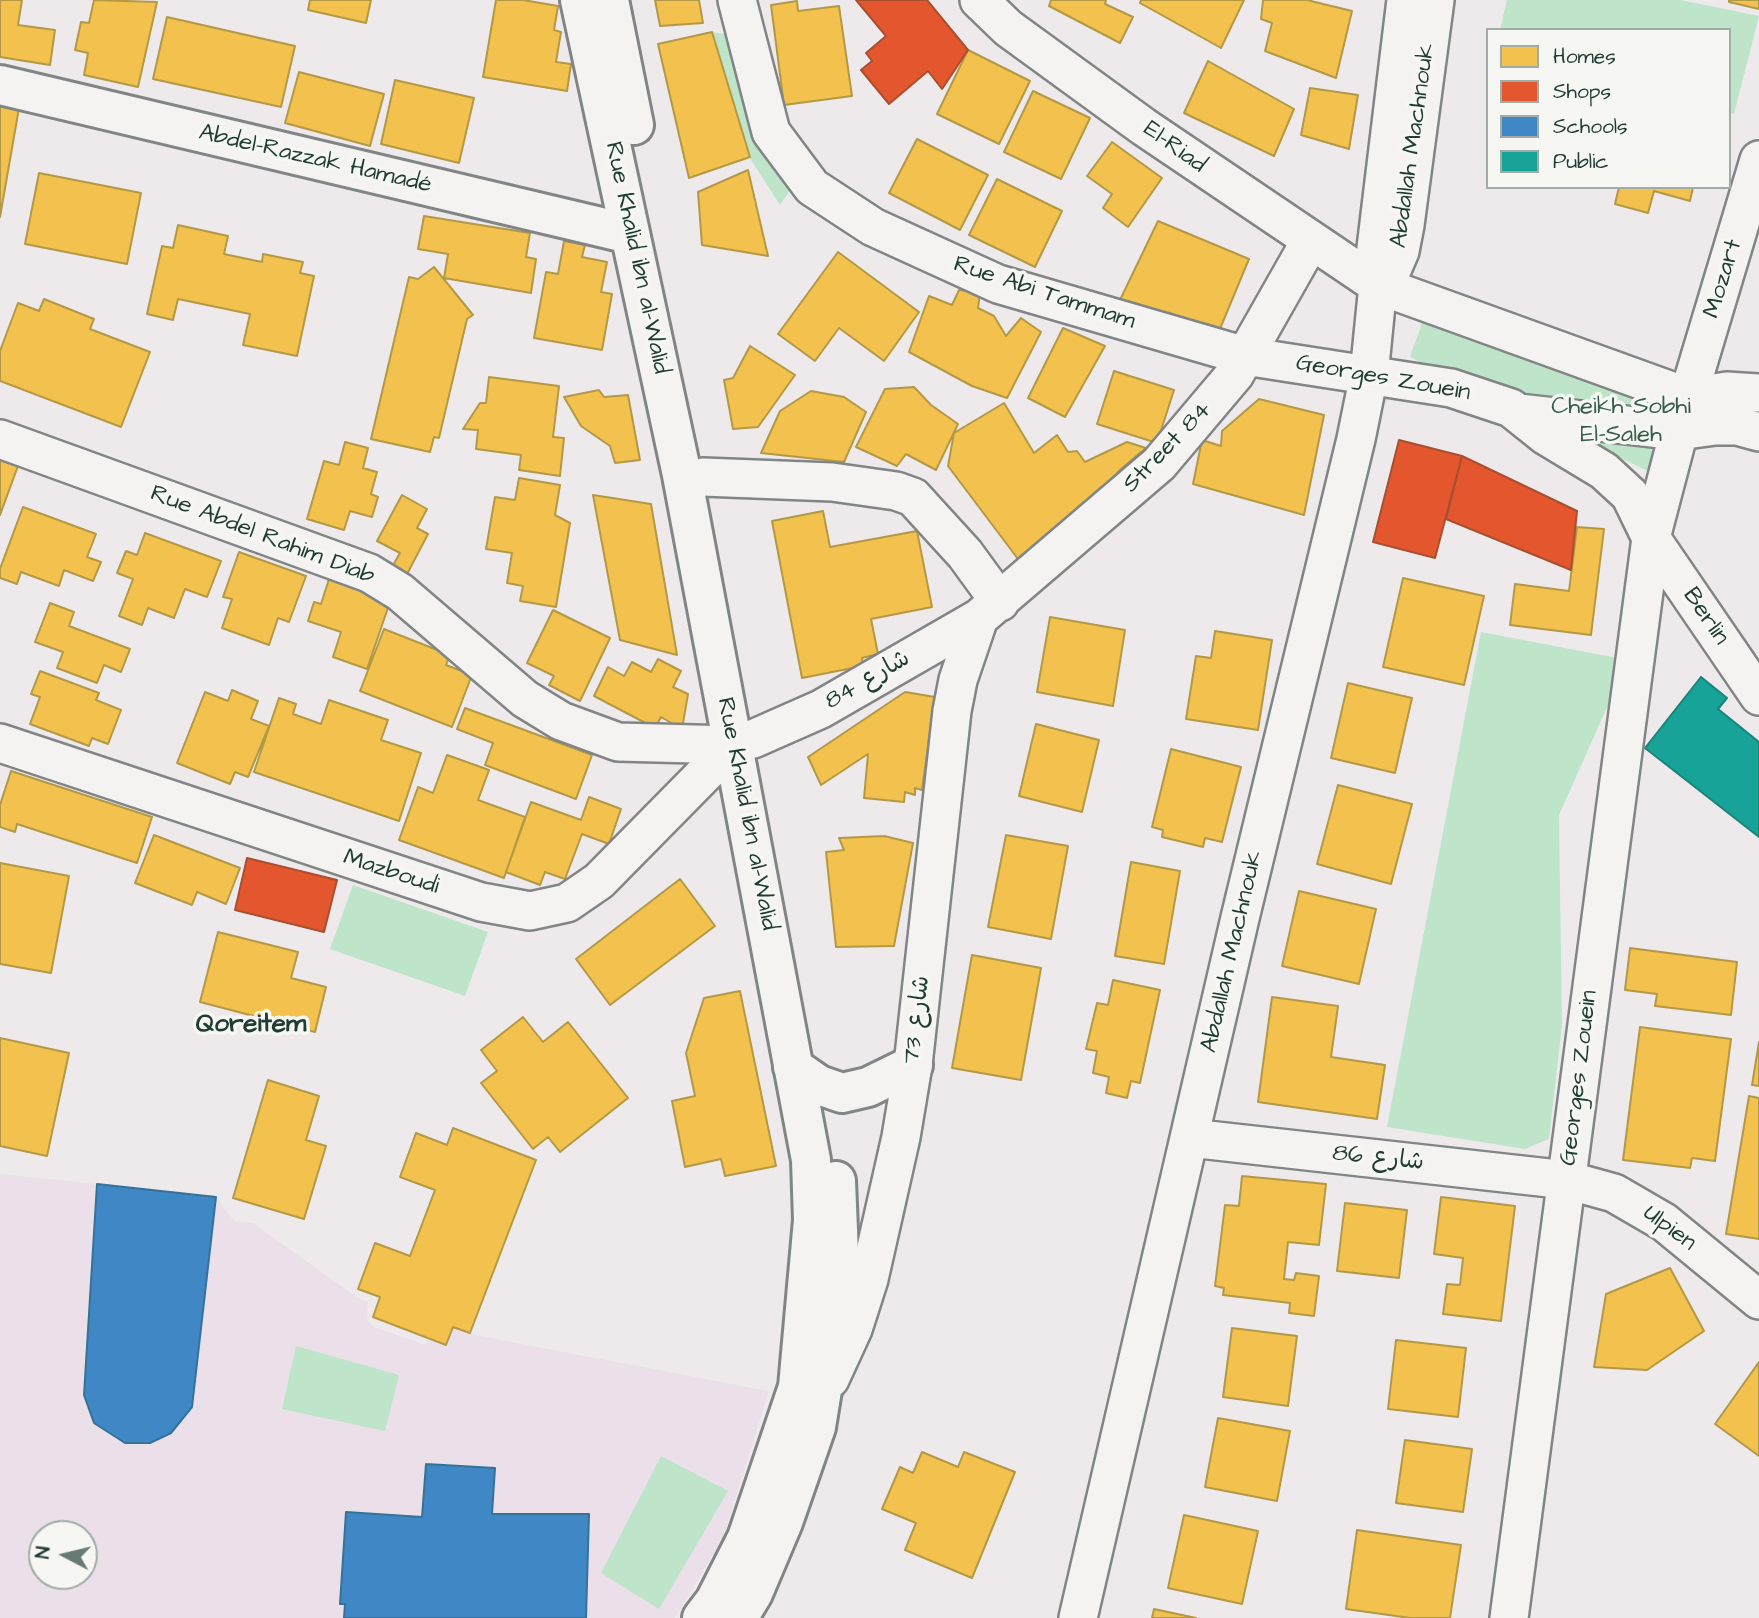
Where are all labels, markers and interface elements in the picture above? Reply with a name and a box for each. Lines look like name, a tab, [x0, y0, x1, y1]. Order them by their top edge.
legend	[1486, 28, 1731, 189]
street label: Abdallah Machnouk	[1385, 42, 1443, 250]
text: Homes	[1553, 42, 1616, 71]
text: Shops	[1553, 77, 1611, 106]
text: Schools	[1553, 112, 1628, 141]
street label: El-Riad	[1137, 116, 1211, 180]
street label: Abdel-Razzak Hamadé	[196, 119, 434, 201]
street label: Rue Khalid ibn al-Walid	[597, 139, 675, 377]
text: Public	[1553, 147, 1609, 176]
street label: Mozart	[1698, 236, 1750, 322]
street label: Rue Abi Tammam	[949, 251, 1139, 337]
street label: Georges Zouein	[1294, 349, 1472, 409]
park label: Cheikh Sobhi El-Saleh	[1551, 394, 1691, 450]
street label: Street 84	[1118, 396, 1218, 500]
street label: Rue Abdel Rahim Diab	[146, 480, 378, 592]
street label: Berlin	[1676, 583, 1734, 651]
street label: شارع 84	[820, 645, 916, 717]
street label: Rue Khalid ibn al-Walid	[709, 695, 783, 933]
street label: Mazboudi	[339, 844, 443, 902]
street label: Abdallah Machnouk	[1196, 848, 1270, 1056]
street label: شارع 73	[898, 974, 938, 1066]
street label: Georges Zouein	[1555, 989, 1605, 1167]
district label: Qoreitem	[196, 1010, 306, 1042]
street label: شارع 86	[1331, 1140, 1425, 1178]
street label: Ulpien	[1637, 1200, 1701, 1258]
north arrow	[28, 1520, 98, 1590]
text: N	[30, 1545, 58, 1560]

